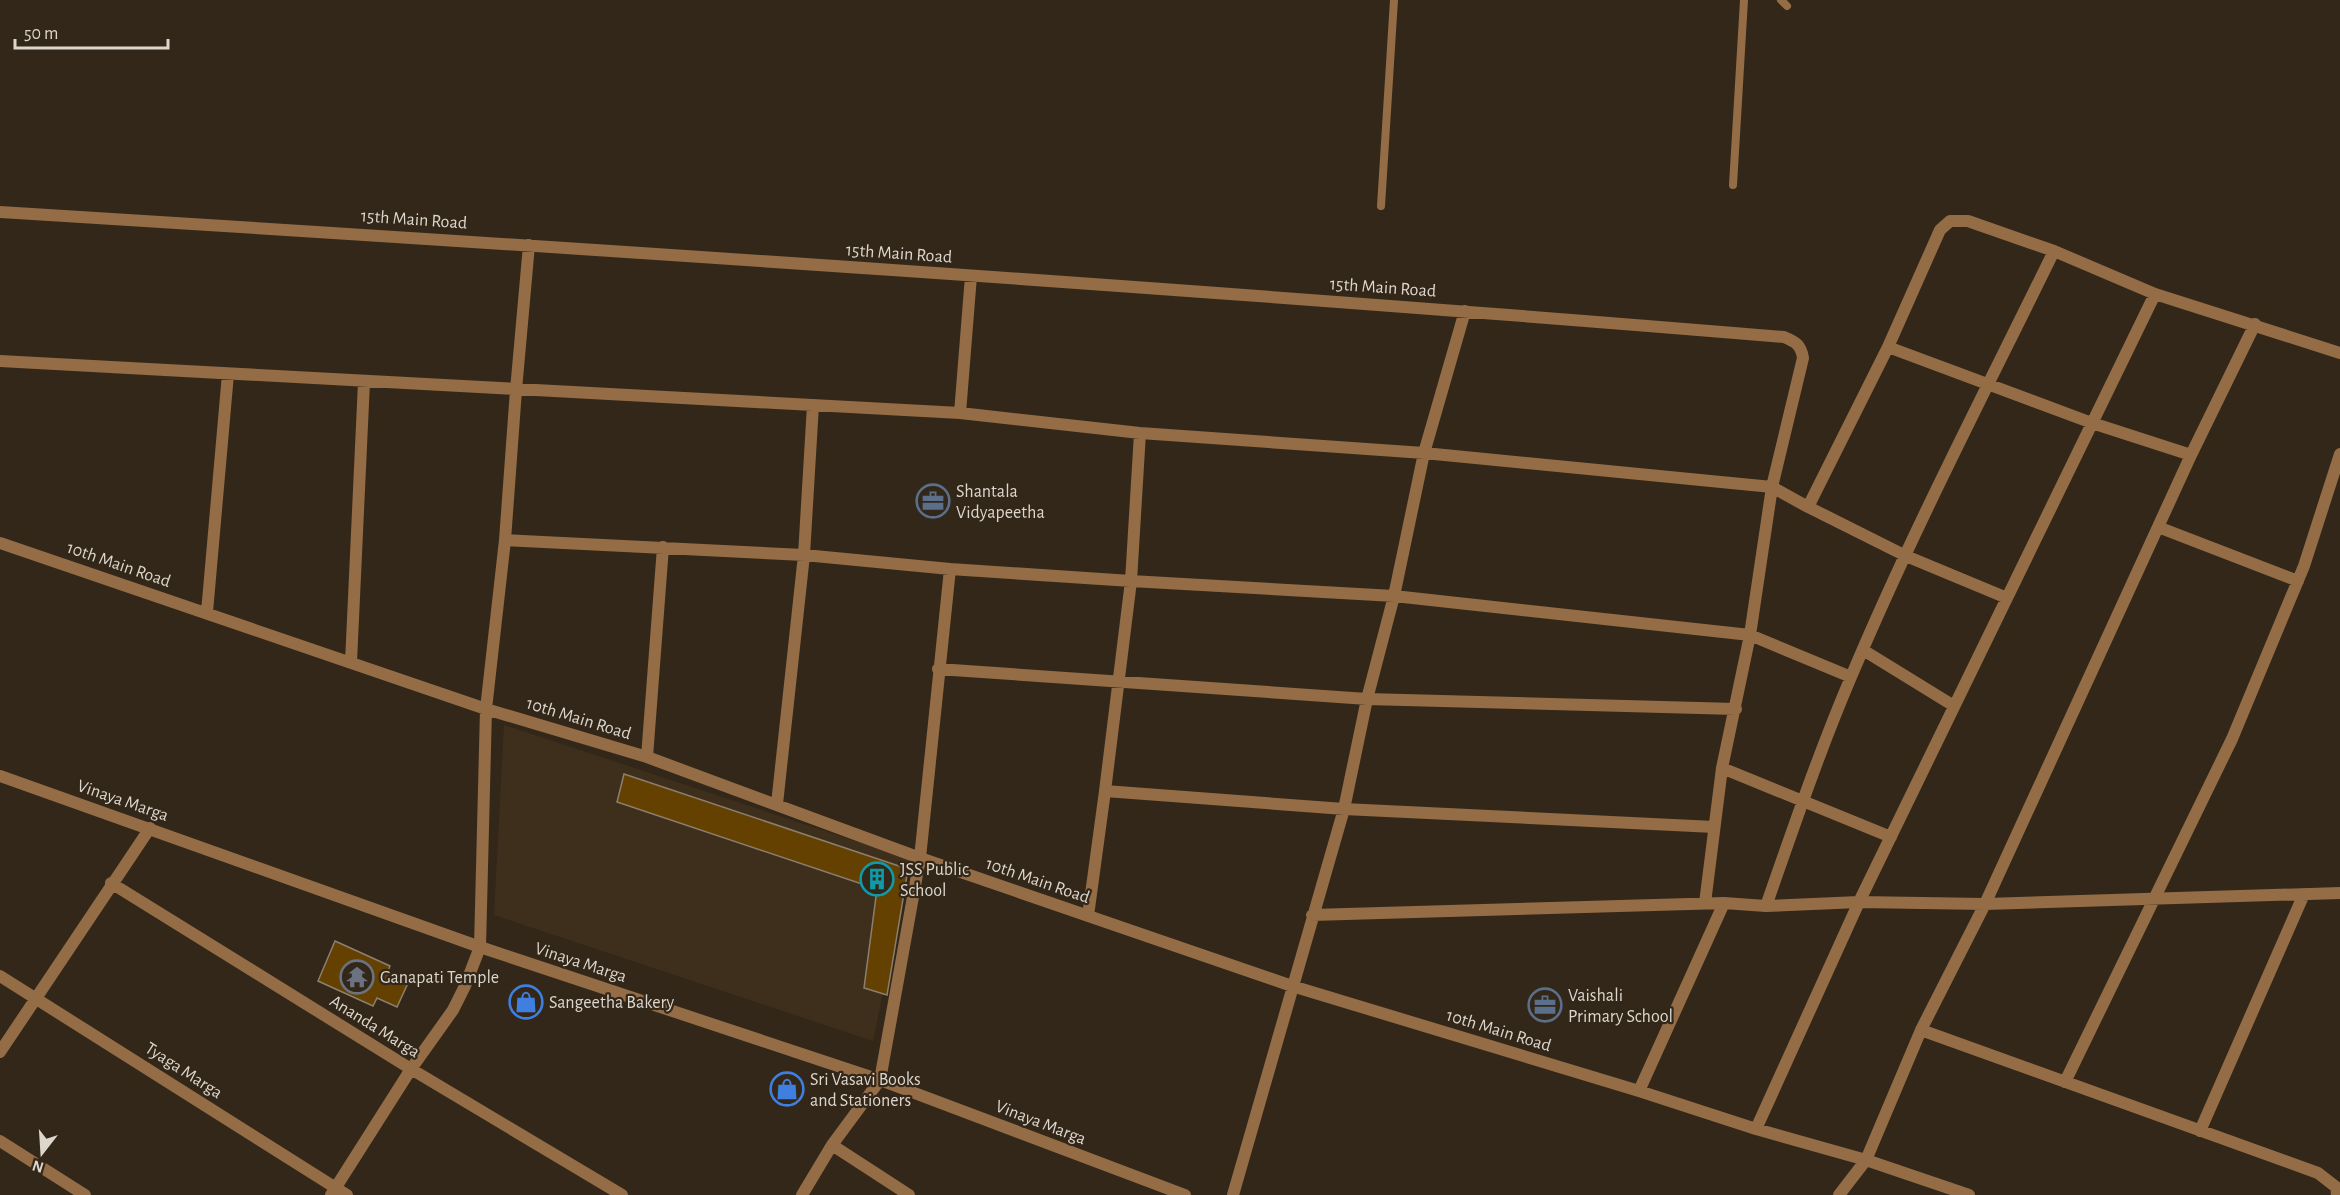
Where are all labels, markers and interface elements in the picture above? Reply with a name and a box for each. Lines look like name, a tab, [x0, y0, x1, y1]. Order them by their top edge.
scale bar	[15, 12, 168, 50]
text: 50 m	[24, 25, 58, 43]
street label: 15th Main Road	[360, 207, 468, 233]
street label: 15th Main Road	[845, 241, 953, 267]
street label: 15th Main Road	[1329, 275, 1437, 301]
office icon: Shantala Vidyapeetha	[915, 483, 951, 519]
place label: Shantala Vidyapeetha	[956, 483, 1045, 522]
street label: 10th Main Road	[64, 539, 173, 591]
street label: 10th Main Road	[524, 694, 633, 743]
street label: Vinaya Marga	[75, 777, 171, 825]
street label: 10th Main Road	[983, 855, 1092, 907]
building icon: JSS Public School	[859, 861, 895, 897]
place label: JSS Public School	[900, 861, 969, 900]
street label: Vinaya Marga	[533, 940, 629, 986]
temple icon: Ganapati Temple	[339, 959, 375, 995]
place label: Ganapati Temple	[380, 969, 499, 987]
shop icon: Sangeetha Bakery	[508, 984, 544, 1020]
office icon: Vaishali Primary School	[1527, 987, 1563, 1023]
place label: Vaishali Primary School	[1568, 987, 1673, 1026]
street label: Ananda Marga	[326, 992, 423, 1062]
place label: Sangeetha Bakery	[549, 994, 675, 1012]
street label: 10th Main Road	[1444, 1006, 1553, 1055]
street label: Tyaga Marga	[142, 1039, 225, 1102]
shop icon: Sri Vasavi Books and Stationers	[769, 1071, 805, 1107]
place label: Sri Vasavi Books and Stationers	[810, 1071, 921, 1110]
street label: Vinaya Marga	[993, 1097, 1088, 1148]
north arrow	[12, 1123, 72, 1183]
text: N	[30, 1157, 46, 1176]

